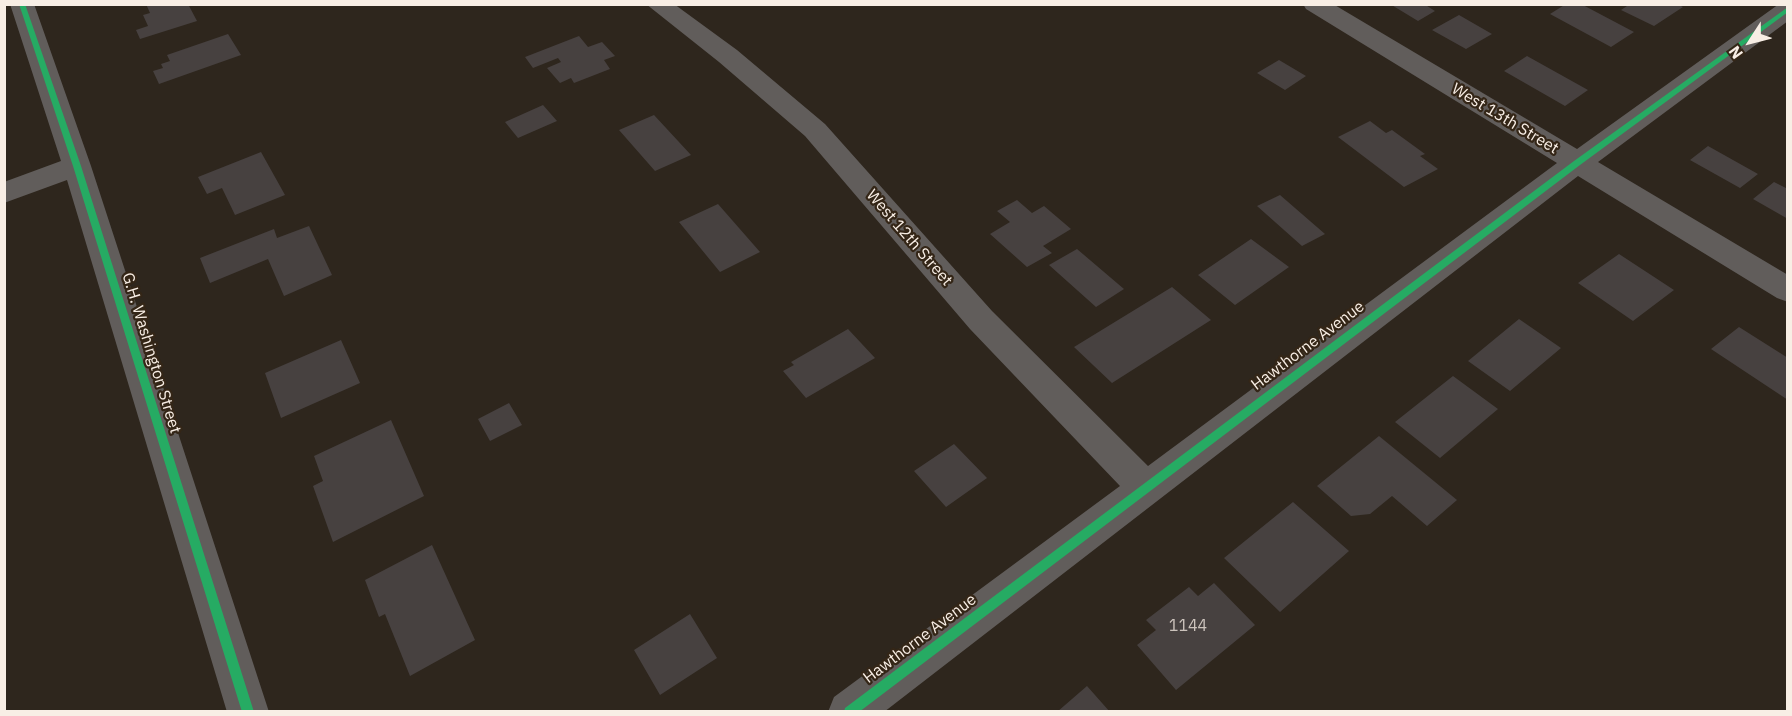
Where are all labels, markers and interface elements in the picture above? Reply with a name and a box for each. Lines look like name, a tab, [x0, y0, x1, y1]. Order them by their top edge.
north arrow	[1720, 12, 1780, 72]
text: N	[1724, 42, 1747, 63]
street label: West 13th Street	[1448, 79, 1562, 159]
street label: West 12th Street	[862, 186, 956, 290]
street label: G.H. Washington Street	[117, 270, 185, 436]
street label: Hawthorne Avenue	[1248, 297, 1368, 395]
street label: Hawthorne Avenue	[860, 590, 980, 688]
house number: 1144	[1169, 616, 1207, 636]

